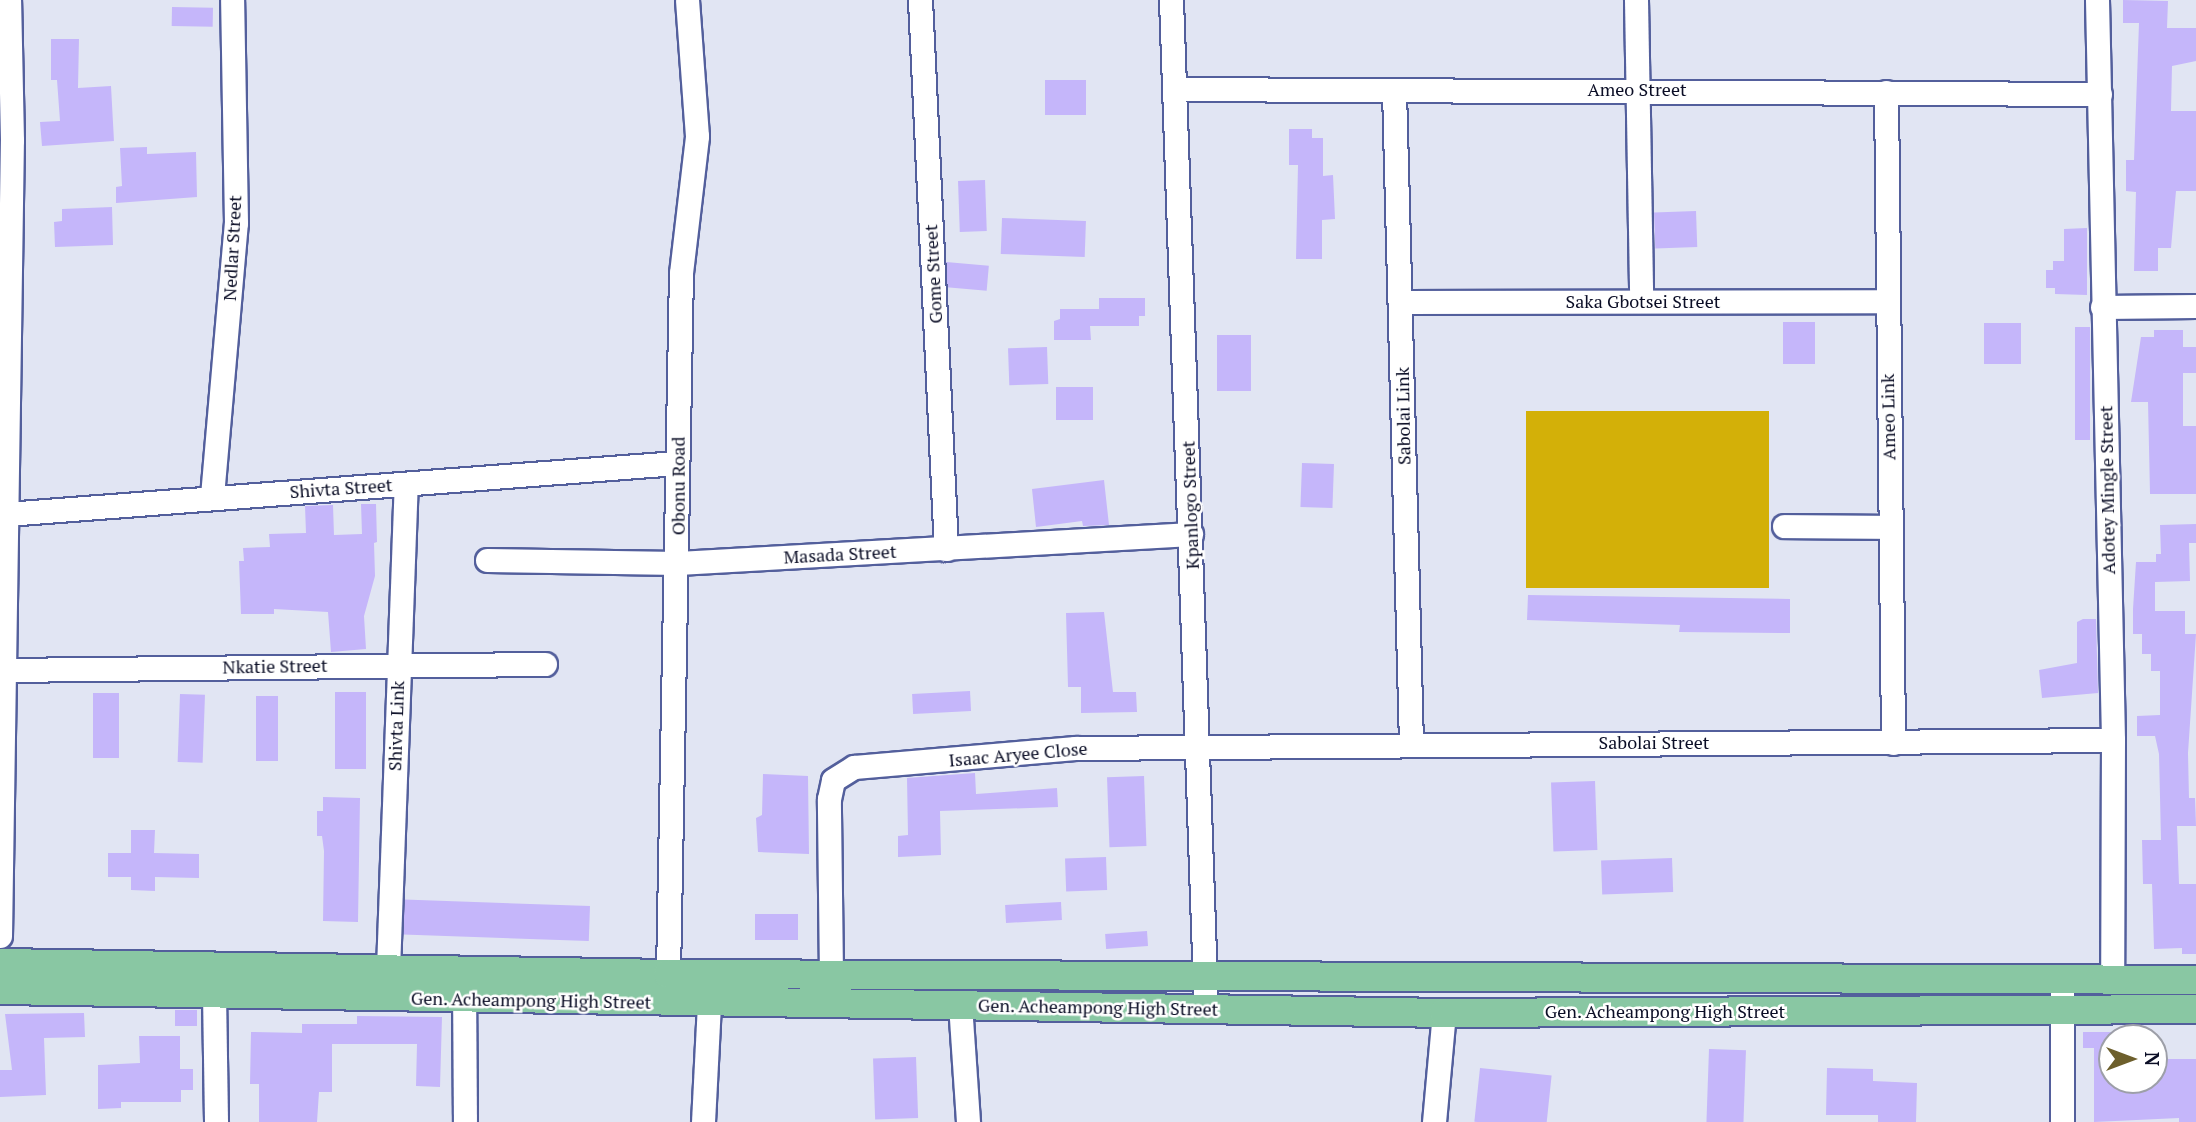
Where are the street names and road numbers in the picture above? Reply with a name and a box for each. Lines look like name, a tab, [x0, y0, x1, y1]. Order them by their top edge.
street label: Ameo Street	[1587, 78, 1687, 100]
street label: Nedlar Street	[218, 194, 246, 302]
street label: Gome Street	[920, 224, 946, 324]
street label: Saka Gbotsei Street	[1566, 290, 1720, 312]
street label: Sabolai Link	[1391, 367, 1415, 465]
street label: Ameo Link	[1876, 374, 1900, 460]
street label: Adotey Mingle Street	[2095, 405, 2119, 575]
street label: Obonu Road	[667, 437, 689, 535]
street label: Kpanlogo Street	[1177, 440, 1203, 570]
street label: Shivta Street	[289, 474, 393, 502]
street label: Masada Street	[783, 540, 897, 568]
street label: Nkatie Street	[222, 654, 328, 678]
street label: Shivta Link	[384, 681, 408, 771]
street label: Sabolai Street	[1599, 731, 1709, 753]
street label: Isaac Aryee Close	[948, 737, 1088, 771]
street label: Gen. Acheampong High Street	[410, 987, 652, 1013]
street label: Gen. Acheampong High Street	[977, 994, 1219, 1020]
street label: Gen. Acheampong High Street	[1544, 1000, 1786, 1022]

